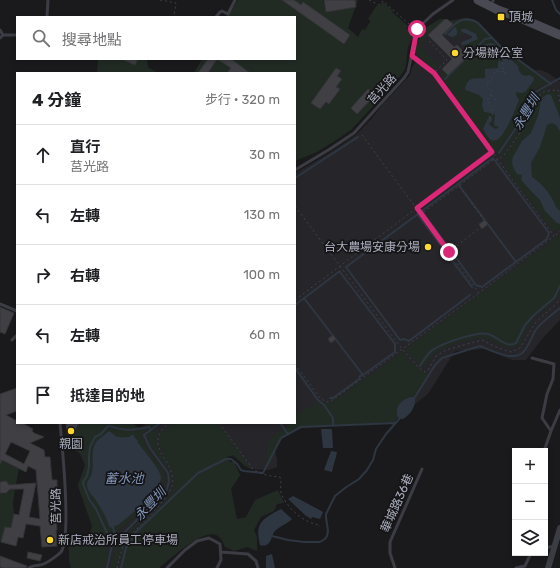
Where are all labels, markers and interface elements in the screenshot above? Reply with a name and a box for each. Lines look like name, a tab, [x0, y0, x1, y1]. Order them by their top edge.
place label: 頂城	[509, 10, 533, 24]
marker: 頂城	[496, 12, 506, 22]
search box	[16, 16, 296, 60]
route start	[408, 20, 426, 38]
icon: search	[30, 27, 52, 49]
text: 搜尋地點	[62, 31, 122, 49]
place label: 分場辦公室	[463, 46, 523, 60]
marker: 分場辦公室	[450, 48, 460, 58]
street label: 莒光路	[365, 71, 399, 107]
text: 4 分鐘	[32, 90, 81, 110]
water label: 永豐圳	[510, 90, 543, 133]
text: 步行 · 320 m	[205, 92, 280, 107]
text: 直行	[70, 138, 100, 156]
icon: ahead	[32, 144, 54, 166]
text: 30 m	[249, 147, 280, 162]
text: 莒光路	[70, 159, 109, 174]
icon: left	[32, 204, 54, 226]
text: 左轉	[70, 207, 100, 225]
text: 130 m	[244, 207, 280, 222]
place label: 台大農場安康分場	[324, 240, 420, 254]
marker: 台大農場安康分場	[423, 242, 433, 252]
route end	[440, 243, 458, 261]
icon: right	[32, 264, 54, 286]
text: 右轉	[70, 267, 100, 285]
text: 100 m	[243, 267, 280, 282]
icon: left	[32, 324, 54, 346]
text: 左轉	[70, 327, 100, 345]
text: 60 m	[249, 327, 280, 342]
icon: arrive	[32, 384, 54, 406]
text: 抵達目的地	[70, 387, 145, 405]
marker: 親園	[66, 426, 76, 436]
place label: 親園	[59, 437, 83, 451]
map controls	[512, 448, 548, 556]
button: +	[512, 448, 548, 484]
water label: 蓄水池	[104, 471, 145, 486]
street label: 華城路36巷	[378, 472, 416, 534]
water label: 永豐圳	[131, 483, 170, 523]
button: −	[512, 484, 548, 520]
street label: 莒光路	[49, 488, 63, 524]
button: layers	[512, 520, 548, 556]
place label: 新店戒治所員工停車場	[58, 533, 178, 547]
marker: 新店戒治所員工停車場	[45, 535, 55, 545]

